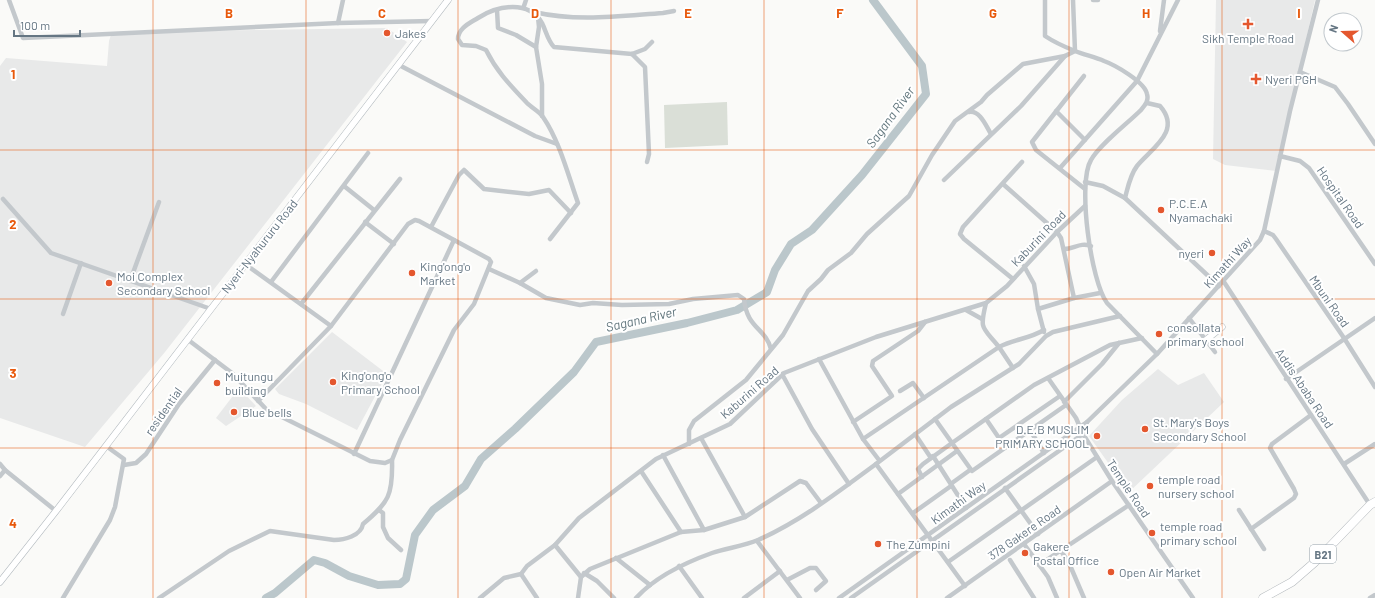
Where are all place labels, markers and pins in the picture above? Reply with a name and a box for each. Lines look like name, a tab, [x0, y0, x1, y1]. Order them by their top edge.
marker: Sikh Temple Road	[1242, 18, 1254, 30]
place label: Jakes	[395, 26, 426, 40]
marker: Jakes	[382, 28, 392, 38]
place label: Sikh Temple Road	[1202, 31, 1294, 45]
place label: Nyeri PGH	[1265, 72, 1317, 86]
marker: Nyeri PGH	[1250, 73, 1262, 85]
place label: P.C.E.A Nyamachaki	[1169, 196, 1233, 224]
marker: P.C.E.A Nyamachaki	[1156, 205, 1166, 215]
place label: nyeri	[1178, 246, 1204, 260]
marker: nyeri	[1207, 248, 1217, 258]
place label: King'ong'o Market	[420, 259, 471, 287]
marker: King'ong'o Market	[407, 268, 417, 278]
place label: Moi Complex Secondary School	[117, 269, 210, 297]
marker: Moi Complex Secondary School	[104, 278, 114, 288]
place label: consollata primary school	[1167, 320, 1244, 348]
marker: consollata primary school	[1154, 329, 1164, 339]
place label: King'ong'o Primary School	[341, 368, 420, 396]
place label: Muitungu building	[225, 369, 273, 397]
marker: King'ong'o Primary School	[328, 377, 338, 387]
marker: Muitungu building	[212, 378, 222, 388]
place label: Blue bells	[242, 405, 292, 419]
marker: Blue bells	[229, 407, 239, 417]
place label: St. Mary's Boys Secondary School	[1153, 415, 1246, 443]
place label: D.E.B MUSLIM PRIMARY SCHOOL	[995, 422, 1089, 450]
marker: St. Mary's Boys Secondary School	[1140, 424, 1150, 434]
marker: D.E.B MUSLIM PRIMARY SCHOOL	[1092, 431, 1102, 441]
place label: temple road nursery school	[1158, 472, 1234, 500]
marker: temple road nursery school	[1145, 481, 1155, 491]
place label: temple road primary school	[1160, 519, 1237, 547]
marker: temple road primary school	[1147, 528, 1157, 538]
place label: The Zúmpini	[886, 537, 950, 551]
marker: The Zúmpini	[873, 539, 883, 549]
place label: Gakere Postal Office	[1033, 539, 1099, 567]
marker: Gakere Postal Office	[1020, 548, 1030, 558]
place label: Open Air Market	[1119, 565, 1201, 579]
marker: Open Air Market	[1106, 567, 1116, 577]

